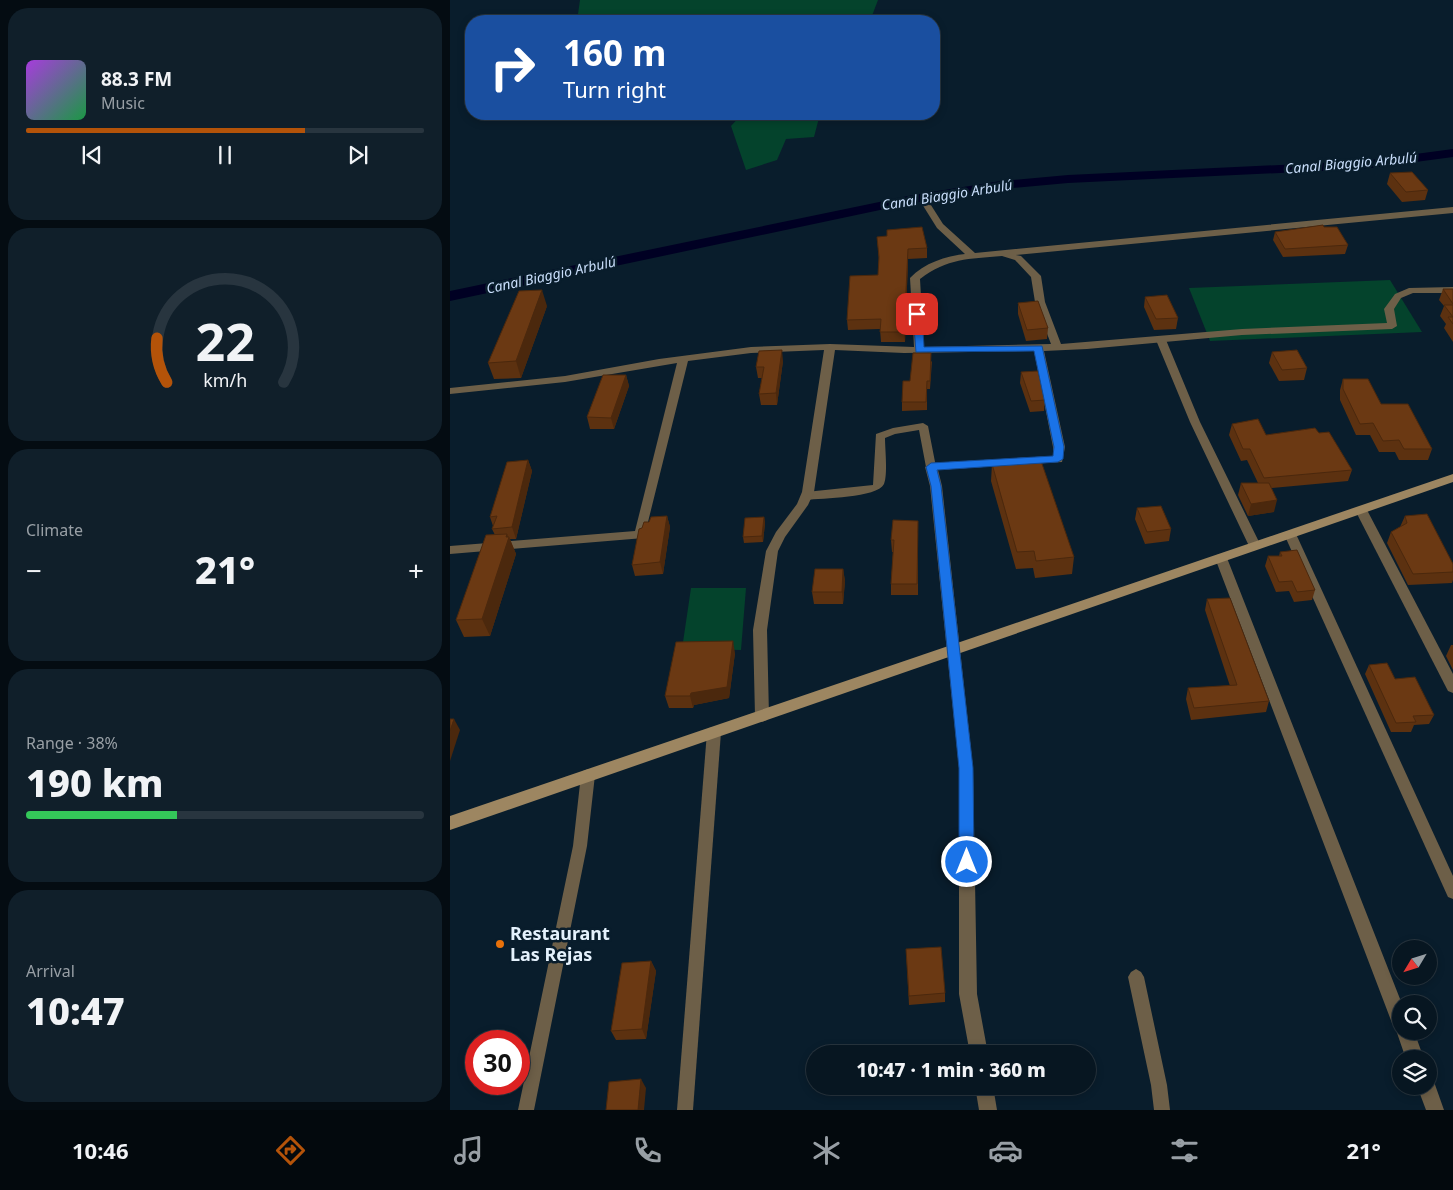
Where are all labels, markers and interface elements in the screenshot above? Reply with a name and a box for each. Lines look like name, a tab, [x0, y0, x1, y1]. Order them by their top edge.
text: 160 m	[563, 29, 666, 76]
icon: right	[480, 35, 545, 100]
text: 88.3 FM	[101, 66, 172, 92]
text: Turn right	[563, 74, 666, 104]
text: Music	[101, 92, 145, 114]
icon: previous	[78, 141, 106, 169]
icon: pause	[211, 141, 239, 169]
icon: next	[344, 141, 372, 169]
water label: Canal Biaggio Arbulú	[1284, 147, 1418, 178]
water label: Canal Biaggio Arbulú	[880, 175, 1014, 214]
water label: Canal Biaggio Arbulú	[484, 251, 618, 298]
pin	[896, 293, 938, 335]
icon: arrive	[903, 300, 931, 328]
text: 22	[195, 305, 255, 376]
text: km/h	[203, 368, 247, 392]
text: Climate	[26, 519, 83, 541]
text: 21°	[195, 543, 255, 595]
text: −	[26, 551, 42, 589]
text: +	[408, 551, 424, 589]
text: Range · 38%	[26, 732, 118, 754]
text: 190 km	[26, 756, 164, 808]
position arrow	[940, 835, 992, 887]
place label: Restaurant Las Rejas	[510, 921, 610, 966]
marker: Restaurant Las Rejas	[494, 938, 506, 950]
north arrow	[1392, 940, 1438, 985]
map controls	[1392, 940, 1437, 1095]
text: Arrival	[26, 960, 75, 982]
text: 10:47	[26, 984, 125, 1036]
button: search	[1392, 995, 1437, 1040]
speed limit sign: 30	[465, 1030, 530, 1095]
button: layers	[1392, 1050, 1437, 1095]
text: 10:47 · 1 min · 360 m	[856, 1057, 1046, 1083]
icon: directions	[273, 1133, 308, 1168]
icon: music	[451, 1133, 486, 1168]
icon: phone	[630, 1133, 665, 1168]
icon: climate	[809, 1133, 844, 1168]
icon: car	[988, 1133, 1023, 1168]
icon: filters	[1167, 1133, 1202, 1168]
text: 10:46	[72, 1135, 129, 1165]
text: 21°	[1346, 1135, 1381, 1165]

